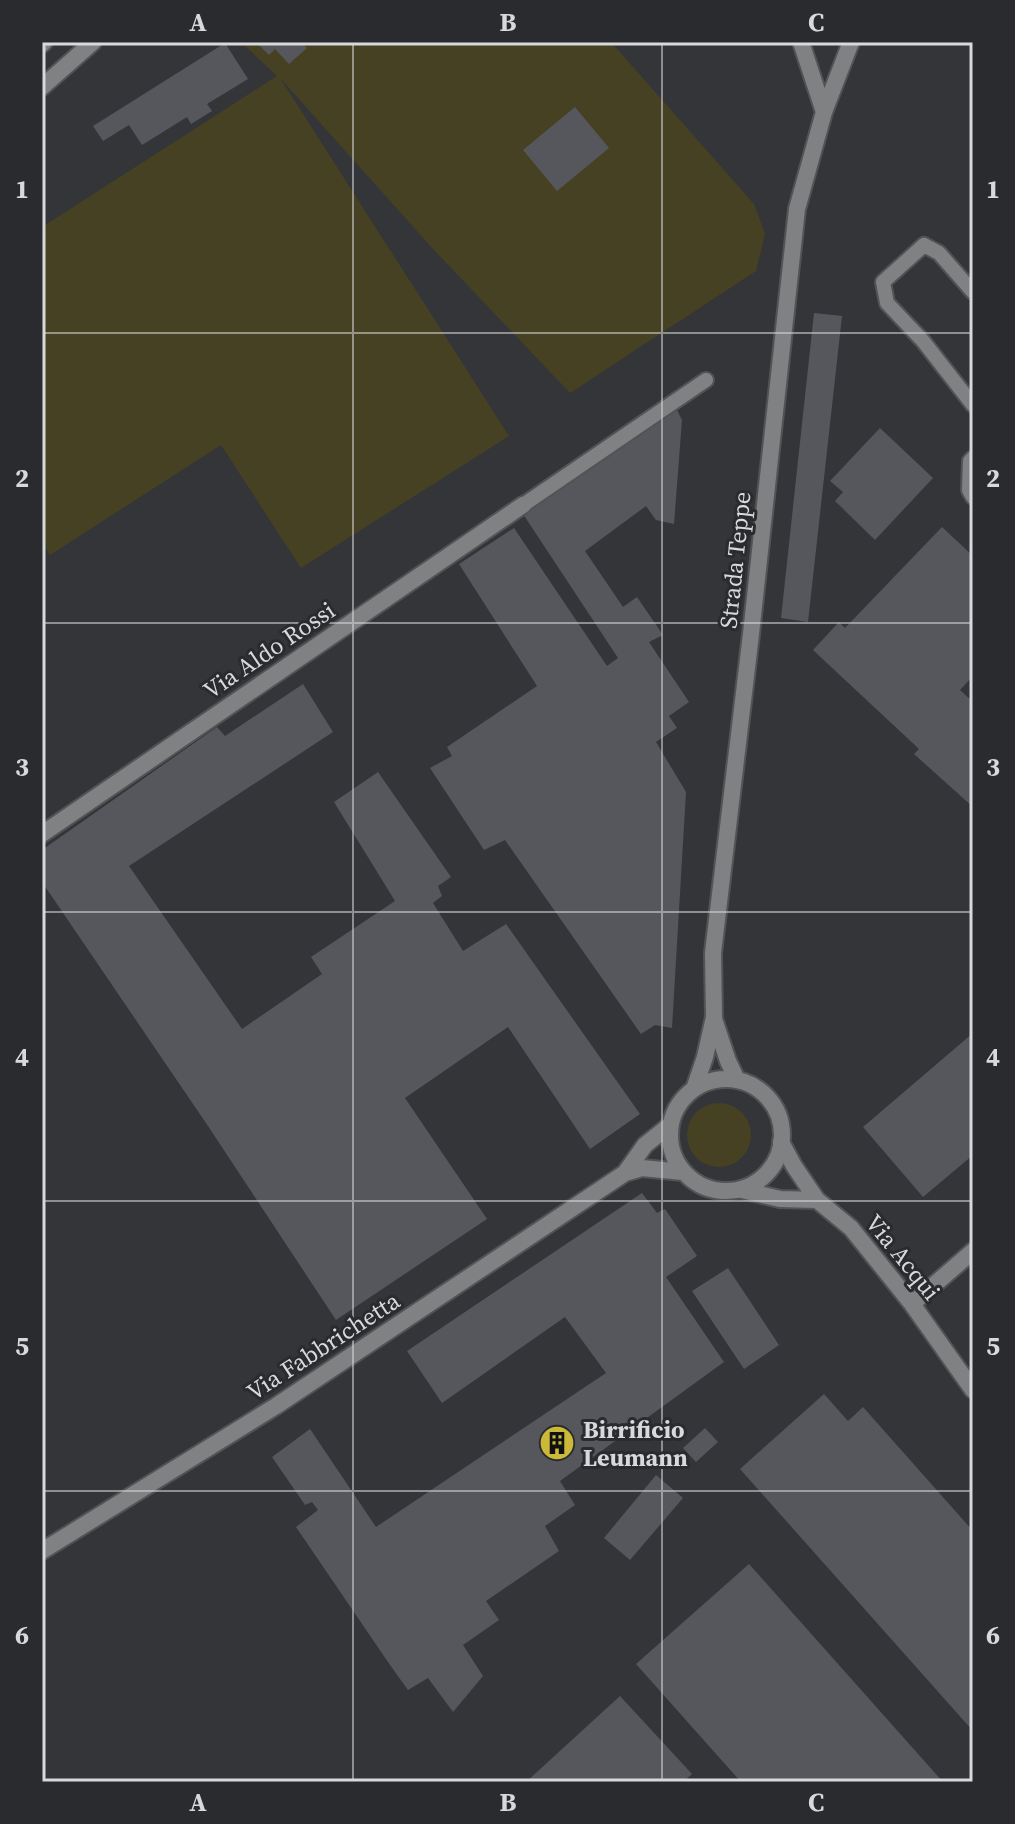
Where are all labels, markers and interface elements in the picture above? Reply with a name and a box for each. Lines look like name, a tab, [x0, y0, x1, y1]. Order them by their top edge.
text: A	[189, 4, 207, 40]
text: B	[500, 4, 517, 40]
text: C	[808, 4, 824, 40]
text: 1	[15, 171, 29, 207]
text: 1	[986, 171, 1000, 207]
text: 2	[15, 460, 29, 496]
text: 2	[986, 460, 1000, 496]
street label: Strada Teppe	[711, 490, 759, 630]
street label: Via Aldo Rossi	[197, 594, 341, 706]
text: 3	[15, 749, 29, 785]
text: 3	[986, 749, 1000, 785]
text: 4	[15, 1039, 29, 1075]
text: 4	[986, 1039, 1000, 1075]
street label: Via Acqui	[858, 1207, 948, 1307]
street label: Via Fabbrichetta	[240, 1284, 407, 1408]
text: 5	[15, 1328, 29, 1364]
text: 5	[986, 1328, 1000, 1364]
place label: Birrificio Leumann	[583, 1413, 688, 1474]
building icon: Birrificio Leumann	[538, 1424, 576, 1462]
text: 6	[15, 1617, 29, 1653]
text: 6	[986, 1617, 1000, 1653]
text: A	[189, 1784, 207, 1820]
text: B	[500, 1784, 517, 1820]
text: C	[808, 1784, 824, 1820]

